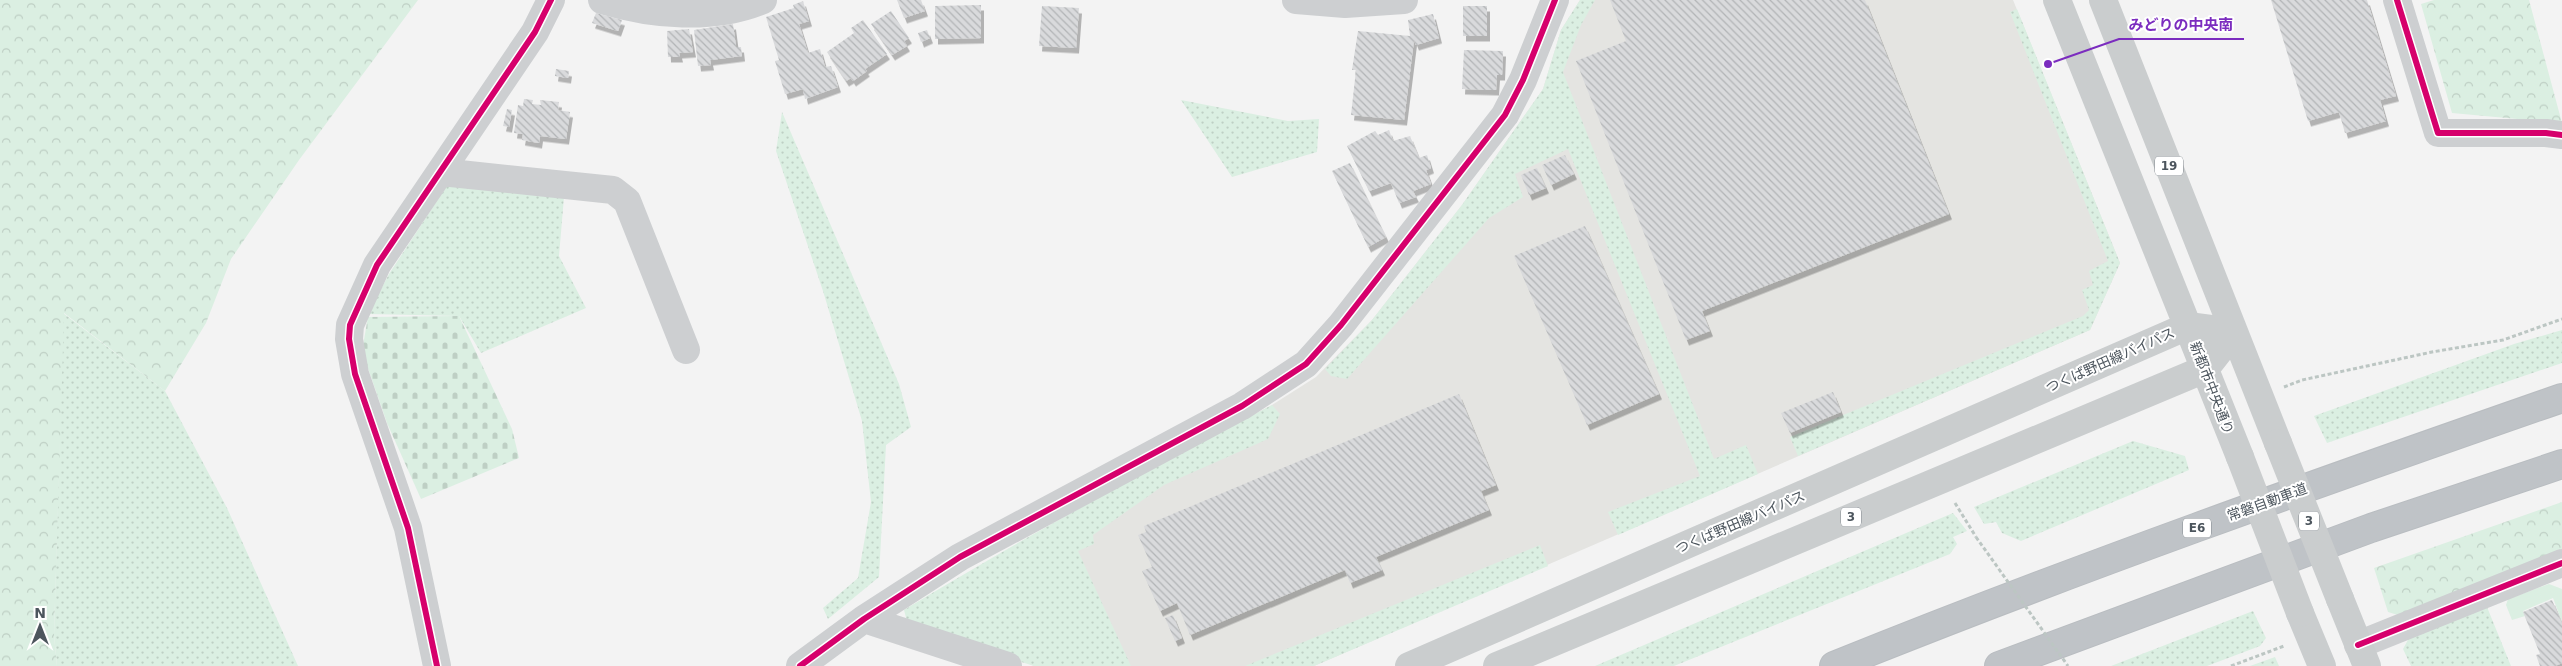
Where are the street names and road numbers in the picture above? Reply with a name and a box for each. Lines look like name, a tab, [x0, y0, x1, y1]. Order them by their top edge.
road number: 19	[2155, 157, 2183, 176]
street label: つくば野田線バイパス	[2043, 324, 2177, 396]
street label: 新都市中央通り	[2187, 339, 2237, 437]
street label: 常磐自動車道	[2225, 480, 2309, 524]
street label: つくば野田線バイパス	[1673, 487, 1807, 557]
road number: 3	[1841, 508, 1861, 526]
road number: 3	[2299, 512, 2319, 530]
road number: E6	[2183, 518, 2211, 538]

